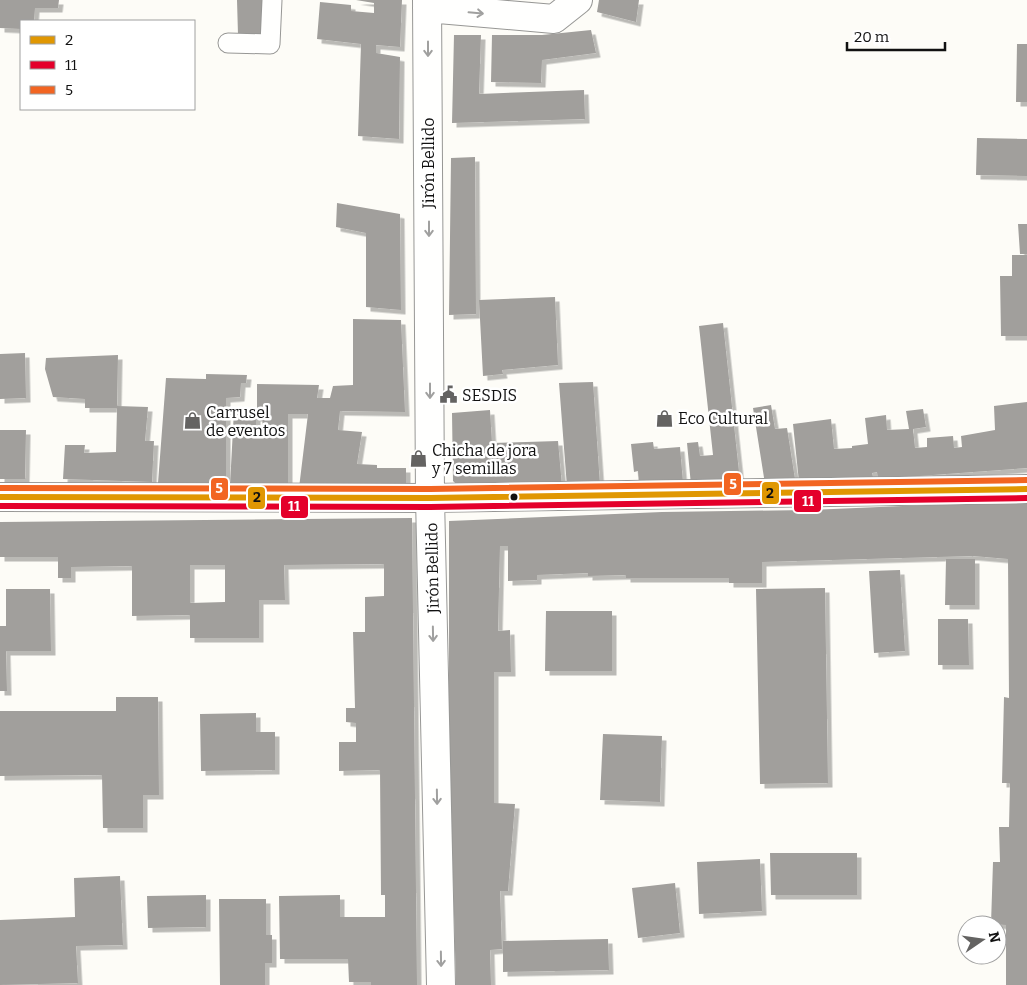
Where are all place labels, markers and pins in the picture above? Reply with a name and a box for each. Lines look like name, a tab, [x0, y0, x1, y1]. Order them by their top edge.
public building icon: SESDIS	[438, 385, 458, 405]
place label: SESDIS	[462, 386, 517, 405]
place label: Carrusel de eventos	[206, 403, 285, 440]
shop icon: Eco Cultural	[654, 408, 674, 428]
place label: Eco Cultural	[678, 409, 768, 428]
shop icon: Carrusel de eventos	[182, 411, 202, 431]
place label: Chicha de jora y 7 semillas	[431, 441, 537, 478]
shop icon: Chicha de jora y 7 semillas	[408, 449, 428, 469]
unlabelled marker	[509, 492, 519, 502]

